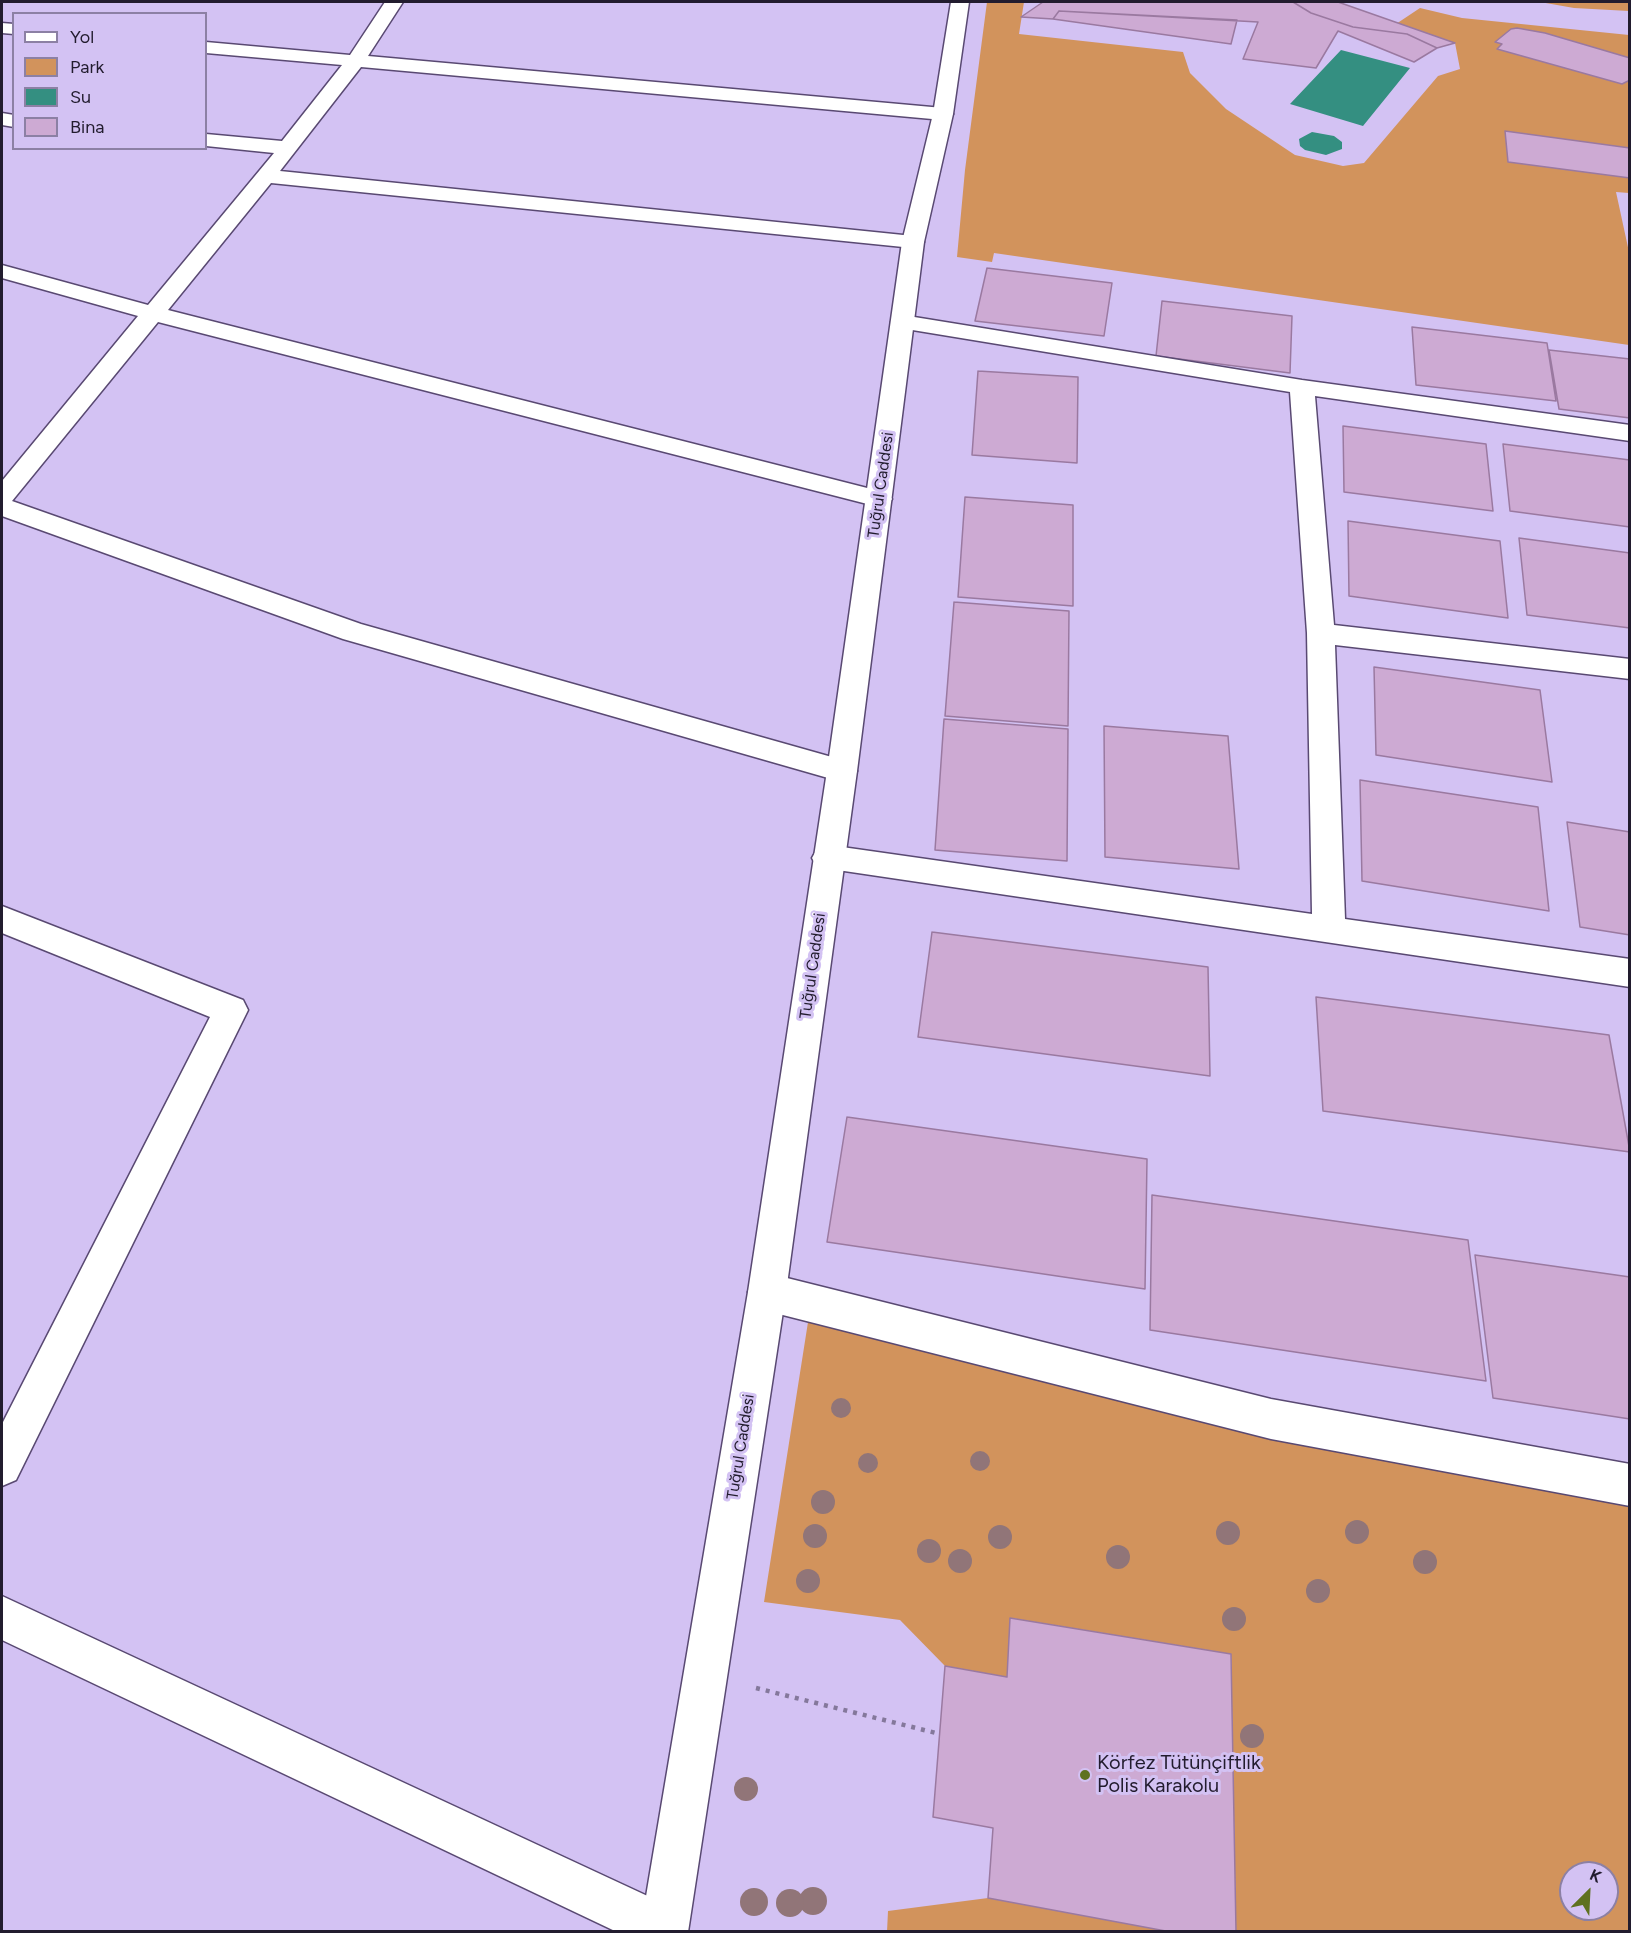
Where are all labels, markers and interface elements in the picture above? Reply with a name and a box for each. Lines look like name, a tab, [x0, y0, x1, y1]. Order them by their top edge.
legend	[12, 12, 207, 150]
text: Yol	[70, 26, 94, 48]
text: Park	[70, 56, 104, 78]
text: Su	[70, 86, 91, 108]
text: Bina	[70, 116, 104, 138]
street label: Tuğrul Caddesi	[864, 431, 898, 539]
street label: Tuğrul Caddesi	[796, 912, 830, 1020]
street label: Tuğrul Caddesi	[723, 1393, 759, 1501]
place label: Körfez Tütünçiftlik Polis Karakolu	[1097, 1751, 1261, 1798]
marker: Körfez Tütünçiftlik Polis Karakolu	[1078, 1768, 1092, 1782]
north arrow	[1559, 1861, 1619, 1921]
text: K	[1587, 1865, 1604, 1887]

